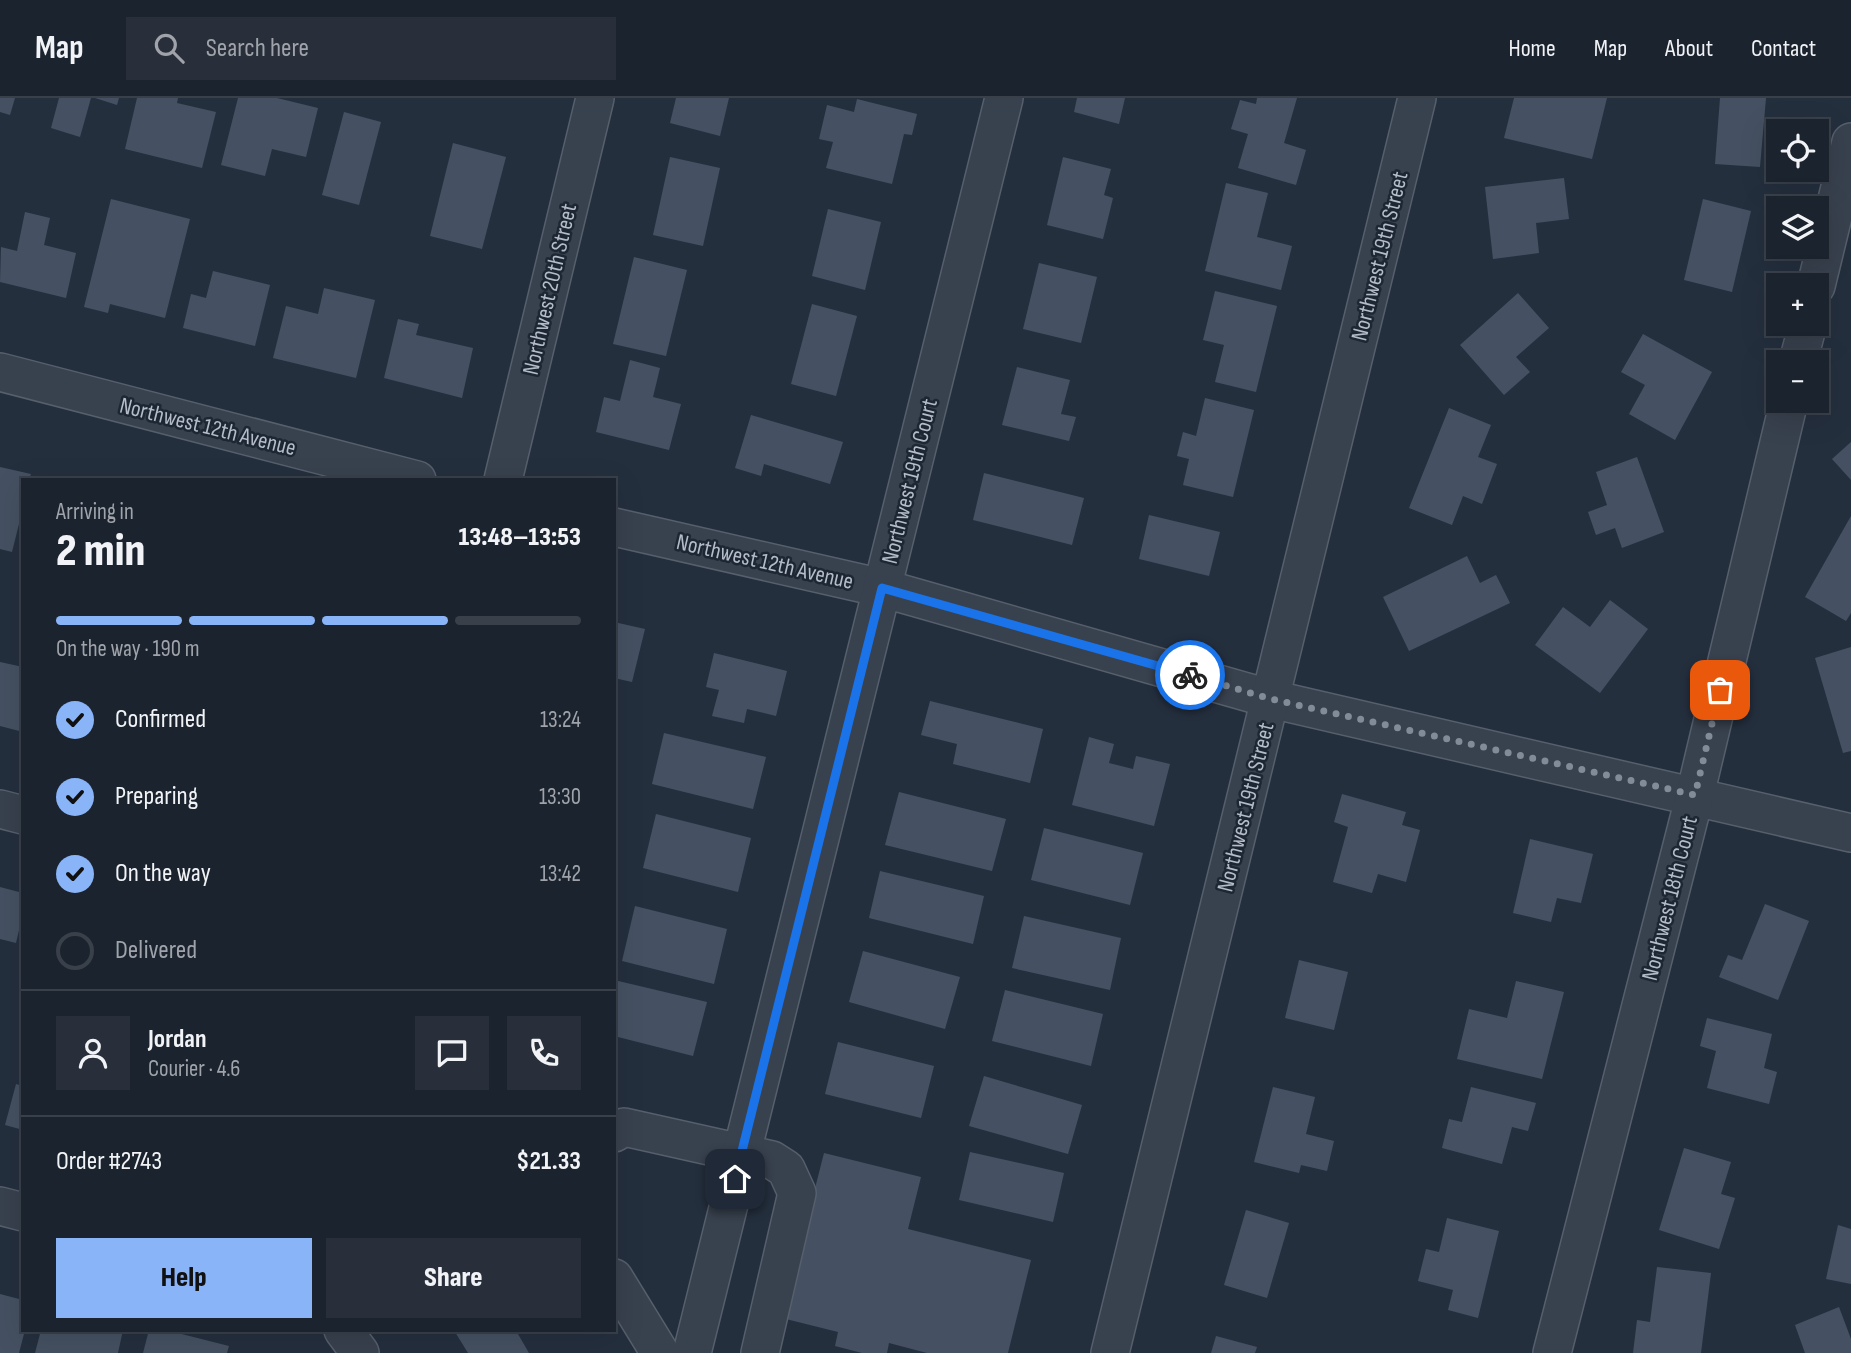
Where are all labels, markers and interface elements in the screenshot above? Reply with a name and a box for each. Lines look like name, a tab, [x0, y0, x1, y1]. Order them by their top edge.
search box	[126, 17, 616, 80]
text: Map	[35, 28, 84, 68]
icon: search	[150, 29, 188, 67]
text: Search here	[206, 33, 309, 64]
text: Home	[1508, 34, 1556, 63]
text: Map	[1594, 34, 1627, 63]
text: About	[1665, 34, 1713, 63]
text: Contact	[1751, 34, 1816, 63]
map controls	[1766, 119, 1829, 413]
button: locate	[1766, 119, 1829, 182]
street label: Northwest 19th Street	[1345, 169, 1415, 344]
button: layers	[1766, 196, 1829, 259]
street label: Northwest 20th Street	[517, 201, 583, 378]
button: +	[1766, 273, 1829, 336]
button: −	[1766, 350, 1829, 413]
street label: Northwest 12th Avenue	[117, 392, 299, 462]
street label: Northwest 19th Court	[876, 396, 944, 567]
text: Arriving in	[56, 498, 134, 526]
text: 13:48–13:53	[459, 522, 581, 553]
text: 2 min	[56, 524, 145, 579]
street label: Northwest 12th Avenue	[674, 528, 856, 596]
text: On the way · 190 m	[56, 635, 199, 663]
courier	[1155, 640, 1225, 710]
icon: bike	[1171, 656, 1209, 694]
pin	[1690, 660, 1750, 720]
icon: bag	[1701, 671, 1739, 709]
icon: check	[56, 701, 94, 739]
text: Confirmed	[115, 704, 206, 735]
text: 13:24	[540, 706, 581, 734]
street label: Northwest 19th Street	[1211, 720, 1281, 895]
icon: check	[56, 778, 94, 816]
text: Preparing	[115, 781, 198, 812]
text: 13:30	[539, 783, 581, 811]
street label: Northwest 18th Court	[1636, 813, 1704, 983]
icon: check	[56, 855, 94, 893]
text: On the way	[115, 858, 211, 889]
text: 13:42	[540, 860, 581, 888]
text: Delivered	[115, 935, 197, 966]
button: person	[56, 1016, 130, 1090]
button: chat	[415, 1016, 489, 1090]
button: phone	[507, 1016, 581, 1090]
text: Jordan	[148, 1024, 206, 1055]
text: Courier · 4.6	[148, 1055, 240, 1083]
text: Order #2743	[56, 1146, 162, 1177]
text: $21.33	[516, 1146, 581, 1177]
pin	[705, 1149, 765, 1209]
icon: home	[716, 1160, 754, 1198]
button: Help	[56, 1238, 312, 1318]
button: Share	[326, 1238, 581, 1318]

